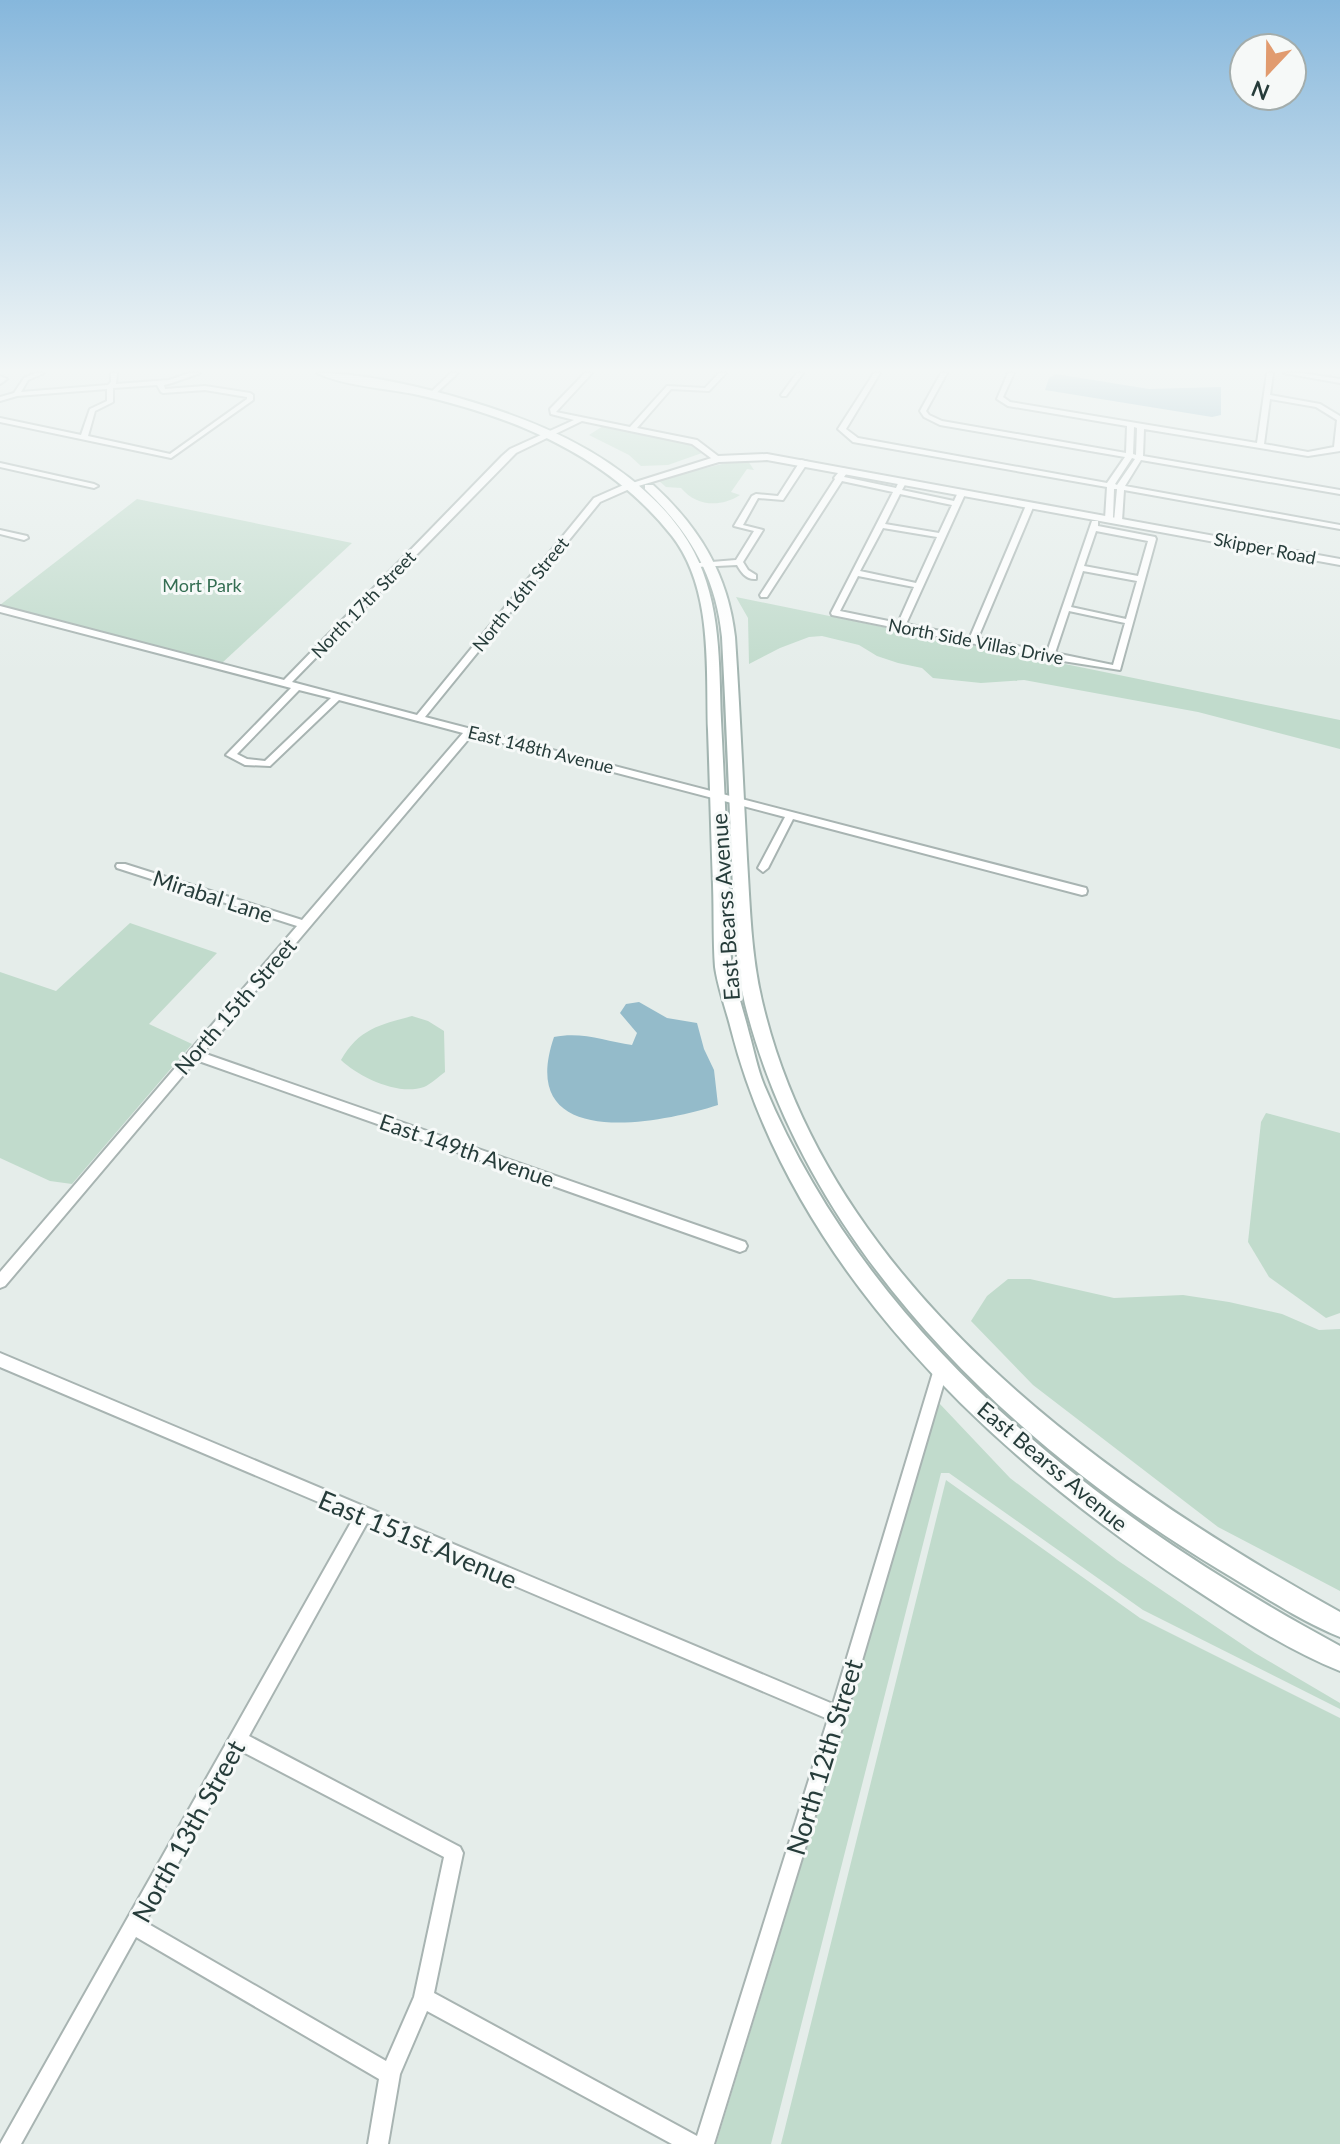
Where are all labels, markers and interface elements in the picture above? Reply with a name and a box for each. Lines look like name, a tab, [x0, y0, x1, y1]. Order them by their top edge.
north arrow	[1228, 32, 1308, 112]
text: N	[1247, 75, 1273, 107]
street label: Skipper Road	[1212, 527, 1318, 569]
street label: North 16th Street	[467, 532, 573, 656]
street label: North 17th Street	[306, 545, 420, 662]
park label: Mort Park	[162, 574, 243, 596]
street label: North Side Villas Drive	[886, 613, 1066, 669]
street label: East 148th Avenue	[466, 720, 616, 778]
street label: East Bearss Avenue	[705, 812, 745, 1002]
street label: Mirabal Lane	[150, 864, 276, 928]
street label: North 15th Street	[168, 932, 302, 1080]
street label: East 149th Avenue	[376, 1107, 558, 1193]
street label: East Bearss Avenue	[972, 1395, 1134, 1537]
street label: East 151st Avenue	[314, 1483, 522, 1595]
street label: North 12th Street	[779, 1654, 869, 1859]
street label: North 13th Street	[125, 1734, 252, 1928]

